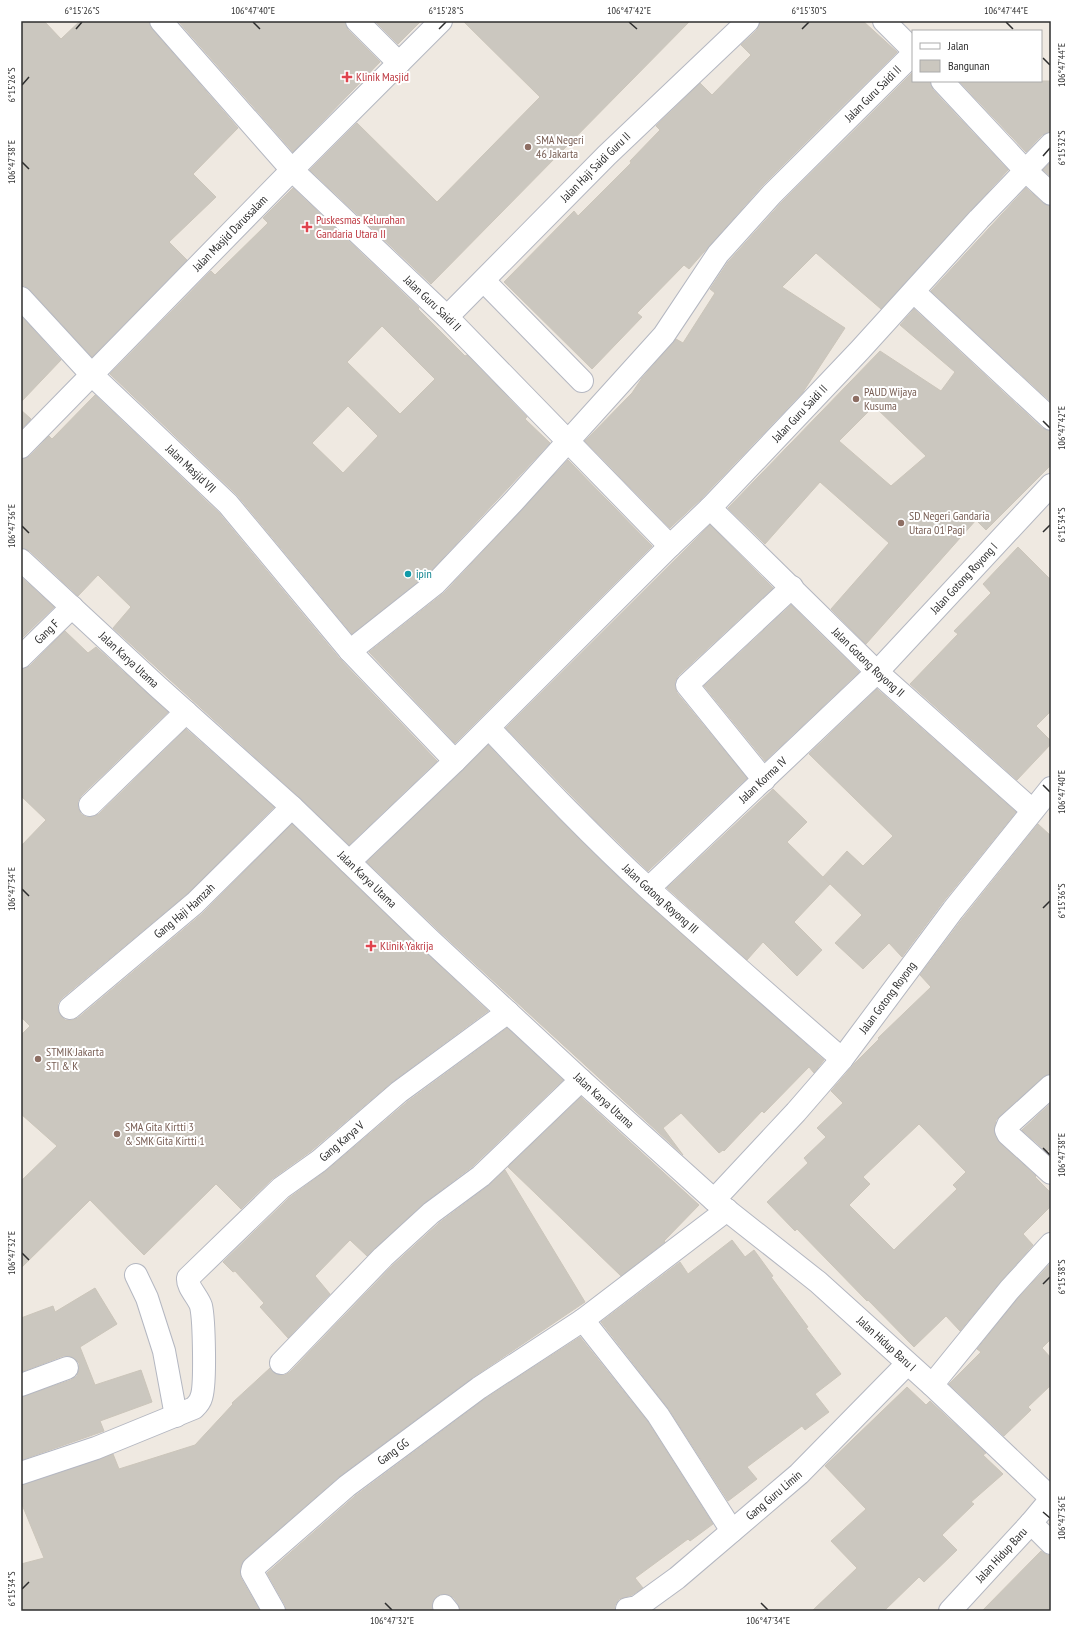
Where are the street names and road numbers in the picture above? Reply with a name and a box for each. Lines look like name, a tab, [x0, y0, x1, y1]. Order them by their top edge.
street label: Jalan Guru Saidi II	[840, 62, 904, 125]
street label: Jalan Haji Saidi Guru II	[556, 129, 633, 206]
street label: Jalan Masjid Darussalam	[188, 192, 270, 275]
street label: Jalan Guru Saidi II	[400, 271, 465, 334]
street label: Jalan Guru Saidi II	[768, 381, 830, 446]
street label: Jalan Masjid VII	[162, 440, 219, 496]
street label: Jalan Gotong Royong I	[926, 539, 1000, 617]
street label: Gang F	[31, 616, 62, 647]
street label: Jalan Gotong Royong II	[828, 623, 908, 700]
street label: Jalan Karya Utama	[96, 628, 162, 691]
street label: Jalan Korma IV	[735, 753, 790, 807]
street label: Jalan Karya Utama	[334, 847, 400, 911]
street label: Jalan Gotong Royong III	[619, 860, 702, 936]
street label: Gang Haji Hamzah	[151, 880, 218, 941]
street label: Jalan Gotong Royong	[855, 958, 919, 1037]
street label: Jalan Karya Utama	[570, 1069, 637, 1131]
street label: Gang Karya V	[316, 1117, 367, 1165]
street label: Jalan Hidup Baru I	[853, 1312, 919, 1374]
street label: Gang GG	[374, 1435, 412, 1468]
street label: Gang Guru Limin	[742, 1467, 805, 1523]
street label: Jalan Hidup Baru	[971, 1524, 1030, 1586]

